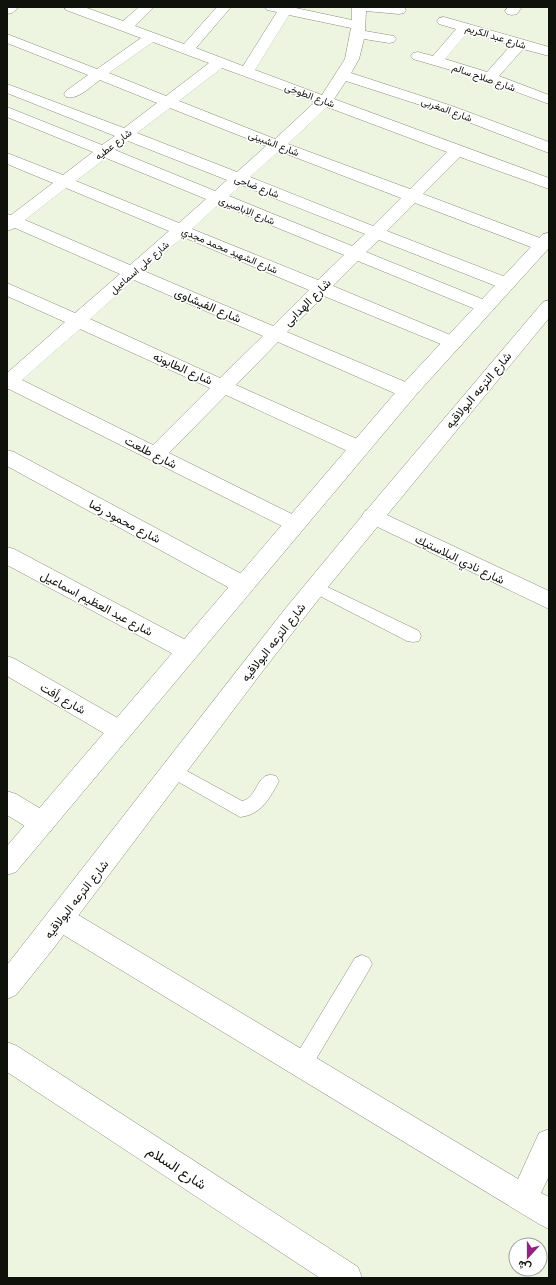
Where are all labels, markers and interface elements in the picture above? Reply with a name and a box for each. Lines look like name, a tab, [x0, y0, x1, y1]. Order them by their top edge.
street label: شارع عبد الكريم	[464, 21, 528, 52]
street label: شارع صلاح سالم	[450, 61, 517, 94]
street label: شارع الطوخى	[283, 80, 337, 111]
street label: شارع المغربى	[420, 94, 474, 125]
street label: شارع عطيه	[92, 126, 135, 163]
street label: شارع الشبينى	[247, 128, 301, 159]
street label: شارع ضاحى	[233, 172, 281, 201]
street label: شارع الاباصيرى	[217, 193, 277, 228]
street label: شارع الشهيد محمد مجدي	[179, 224, 280, 278]
street label: شارع على اسماعيل	[107, 238, 172, 297]
street label: شارع الهدابى	[280, 275, 335, 330]
street label: شارع الفيشاوى	[172, 284, 244, 328]
street label: شارع الطابونه	[150, 348, 215, 390]
street label: شارع الترعه البولاقيه	[442, 349, 516, 433]
street label: شارع طلعت	[121, 432, 180, 473]
street label: شارع محمود رضا	[86, 496, 163, 548]
street label: شارع نادي البلاستيك	[411, 531, 507, 590]
street label: شارع عبد العظيم اسماعيل	[38, 567, 156, 641]
street label: شارع الترعه البولاقيه	[238, 600, 310, 686]
street label: شارع رأفت	[37, 679, 88, 719]
street label: شارع الترعه البولاقيه	[41, 857, 113, 943]
street label: شارع السلام	[142, 1141, 210, 1195]
north arrow	[508, 1237, 548, 1277]
text: ش	[516, 1257, 533, 1275]

